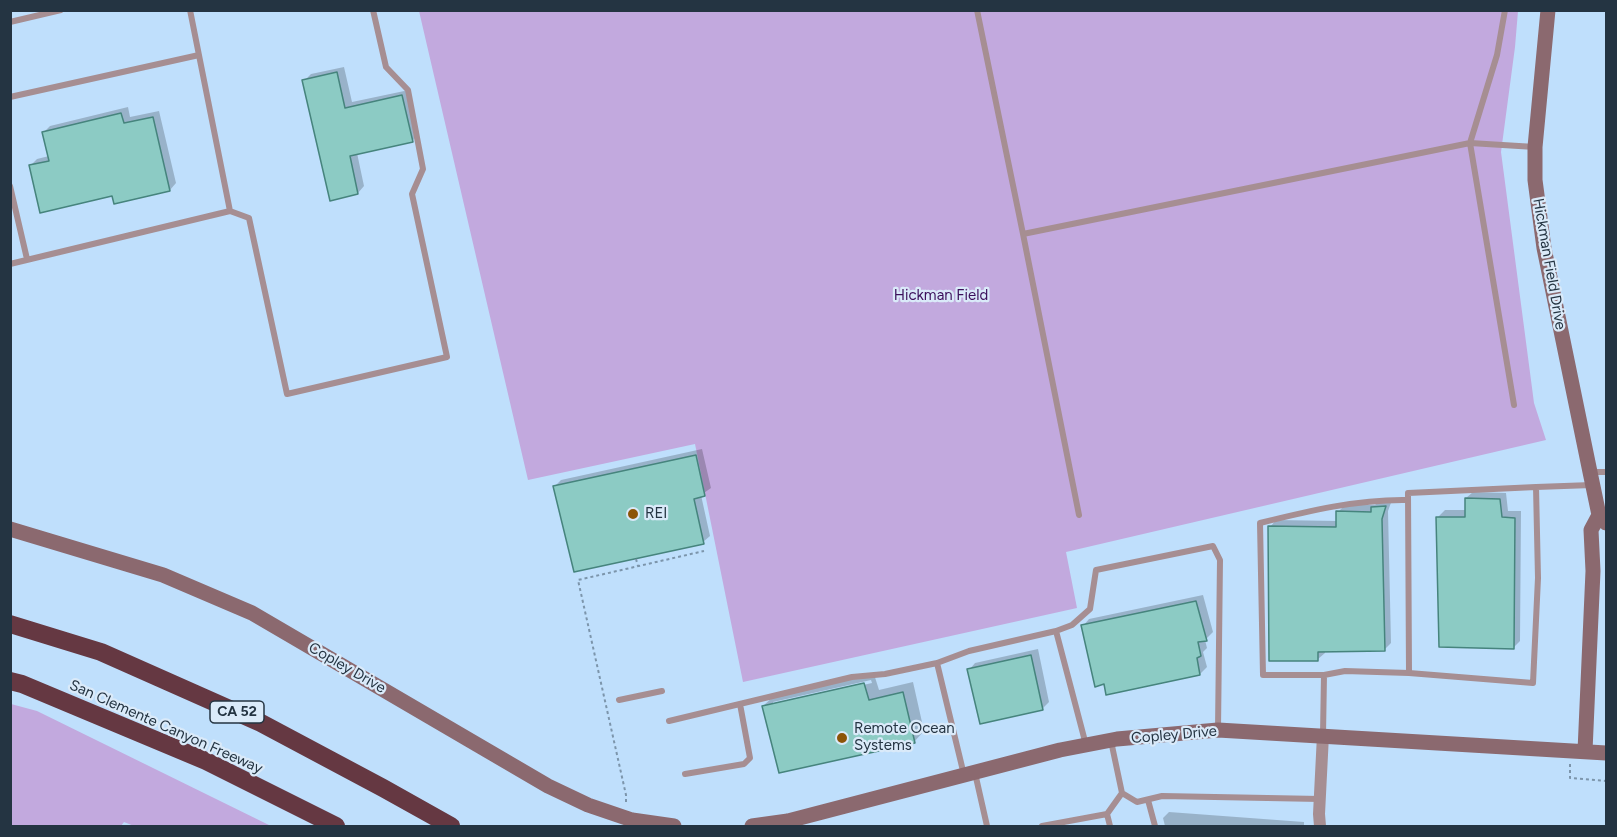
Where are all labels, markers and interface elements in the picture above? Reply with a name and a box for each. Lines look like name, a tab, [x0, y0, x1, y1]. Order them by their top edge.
street label: Hickman Field Drive	[1529, 197, 1569, 331]
park label: Hickman Field	[894, 287, 988, 305]
place label: REI	[645, 505, 667, 523]
marker: REI	[626, 507, 640, 521]
street label: Copley Drive	[305, 639, 389, 697]
street label: San Clemente Canyon Freeway	[67, 676, 265, 778]
road number: CA 52	[210, 701, 264, 723]
place label: Remote Ocean Systems	[854, 720, 955, 755]
street label: Copley Drive	[1130, 722, 1218, 748]
marker: Remote Ocean Systems	[835, 731, 849, 745]

